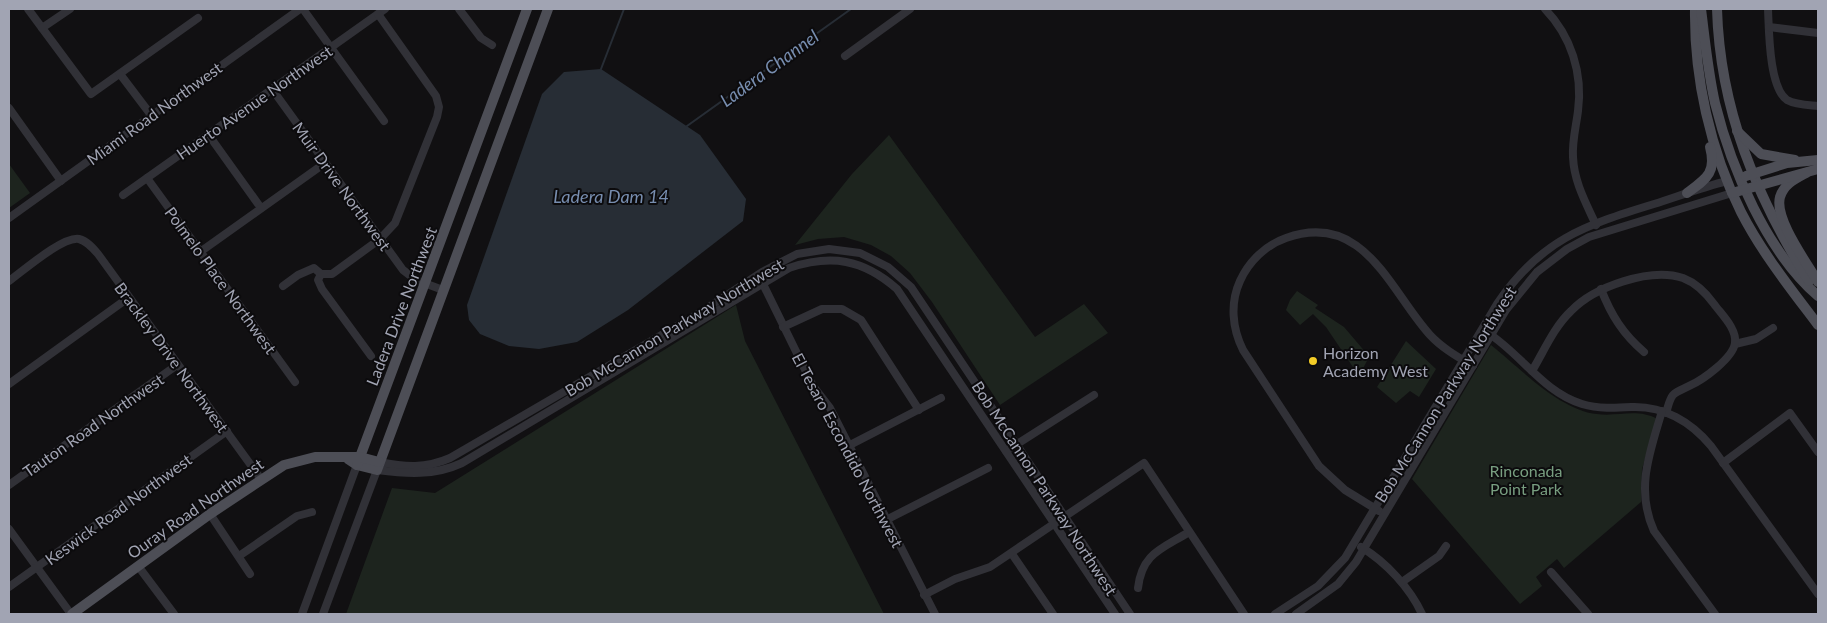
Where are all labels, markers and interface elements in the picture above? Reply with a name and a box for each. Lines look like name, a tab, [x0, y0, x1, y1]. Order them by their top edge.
water label: Ladera Channel	[715, 25, 823, 111]
street label: Huerto Avenue Northwest	[172, 41, 336, 163]
street label: Miami Road Northwest	[83, 57, 225, 168]
street label: Muir Drive Northwest	[289, 118, 395, 254]
water label: Ladera Dam 14	[553, 185, 669, 207]
street label: Polmelo Place Northwest	[161, 203, 281, 357]
street label: Ladera Drive Northwest	[362, 224, 440, 388]
street label: Bob McCannon Parkway Northwest	[561, 254, 787, 400]
street label: Brackley Drive Northwest	[111, 278, 233, 436]
street label: Bob McCannon Parkway Northwest	[1370, 282, 1520, 506]
place label: Horizon Academy West	[1323, 343, 1428, 380]
street label: El Tesaro Escondido Northwest	[789, 349, 908, 551]
marker: Horizon Academy West	[1307, 355, 1319, 367]
street label: Tauton Road Northwest	[19, 369, 167, 481]
street label: Bob McCannon Parkway Northwest	[969, 377, 1122, 599]
street label: Keswick Road Northwest	[41, 449, 195, 568]
street label: Ouray Road Northwest	[123, 454, 267, 562]
park label: Rinconada Point Park	[1489, 461, 1563, 498]

